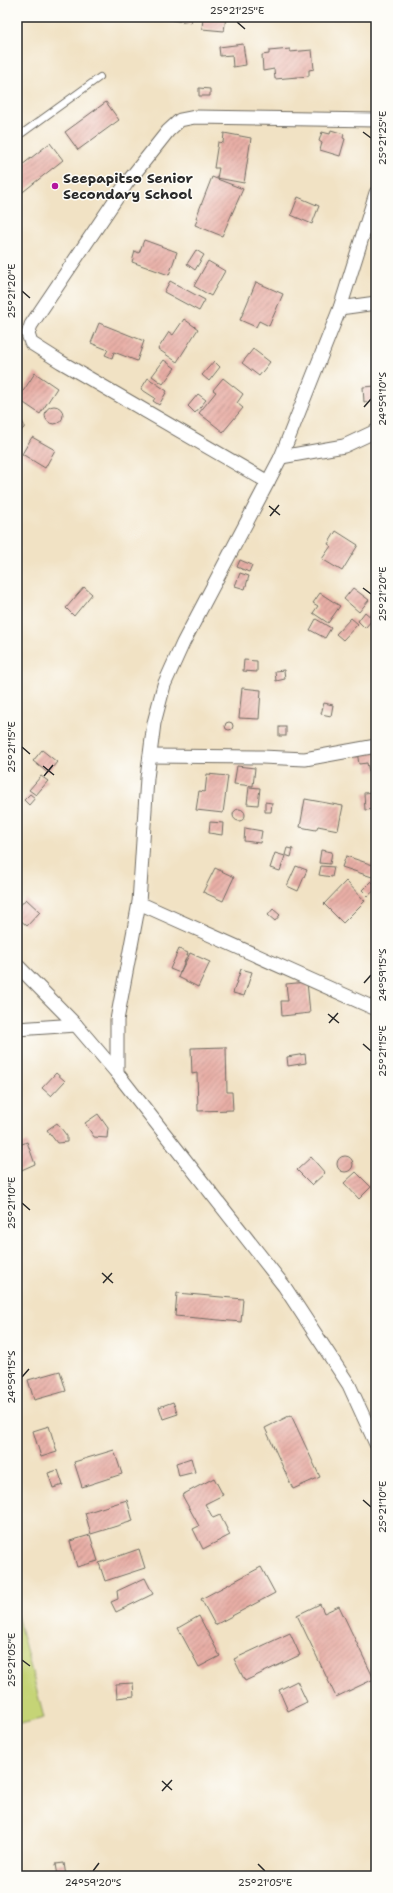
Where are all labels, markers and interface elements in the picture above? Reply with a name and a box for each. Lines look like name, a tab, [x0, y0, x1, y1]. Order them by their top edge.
text: 25°21'25"E	[210, 4, 264, 17]
text: 25°21'25"E	[376, 111, 389, 165]
place label: Seepapitso Senior Secondary School	[63, 169, 193, 203]
marker: Seepapitso Senior Secondary School	[50, 181, 60, 191]
text: 25°21'20"E	[5, 263, 18, 319]
text: 24°59'10"S	[376, 371, 389, 426]
text: 25°21'20"E	[376, 566, 389, 622]
text: 25°21'15"E	[5, 721, 18, 773]
text: 24°59'15"S	[376, 948, 389, 1002]
text: 25°21'15"E	[376, 1025, 389, 1077]
text: 25°21'10"E	[5, 1177, 18, 1229]
text: 24°59'15"S	[5, 1350, 18, 1404]
text: 25°21'10"E	[376, 1481, 389, 1533]
text: 25°21'05"E	[5, 1633, 18, 1687]
text: 24°59'20"S	[65, 1876, 122, 1889]
text: 25°21'05"E	[238, 1876, 292, 1889]

